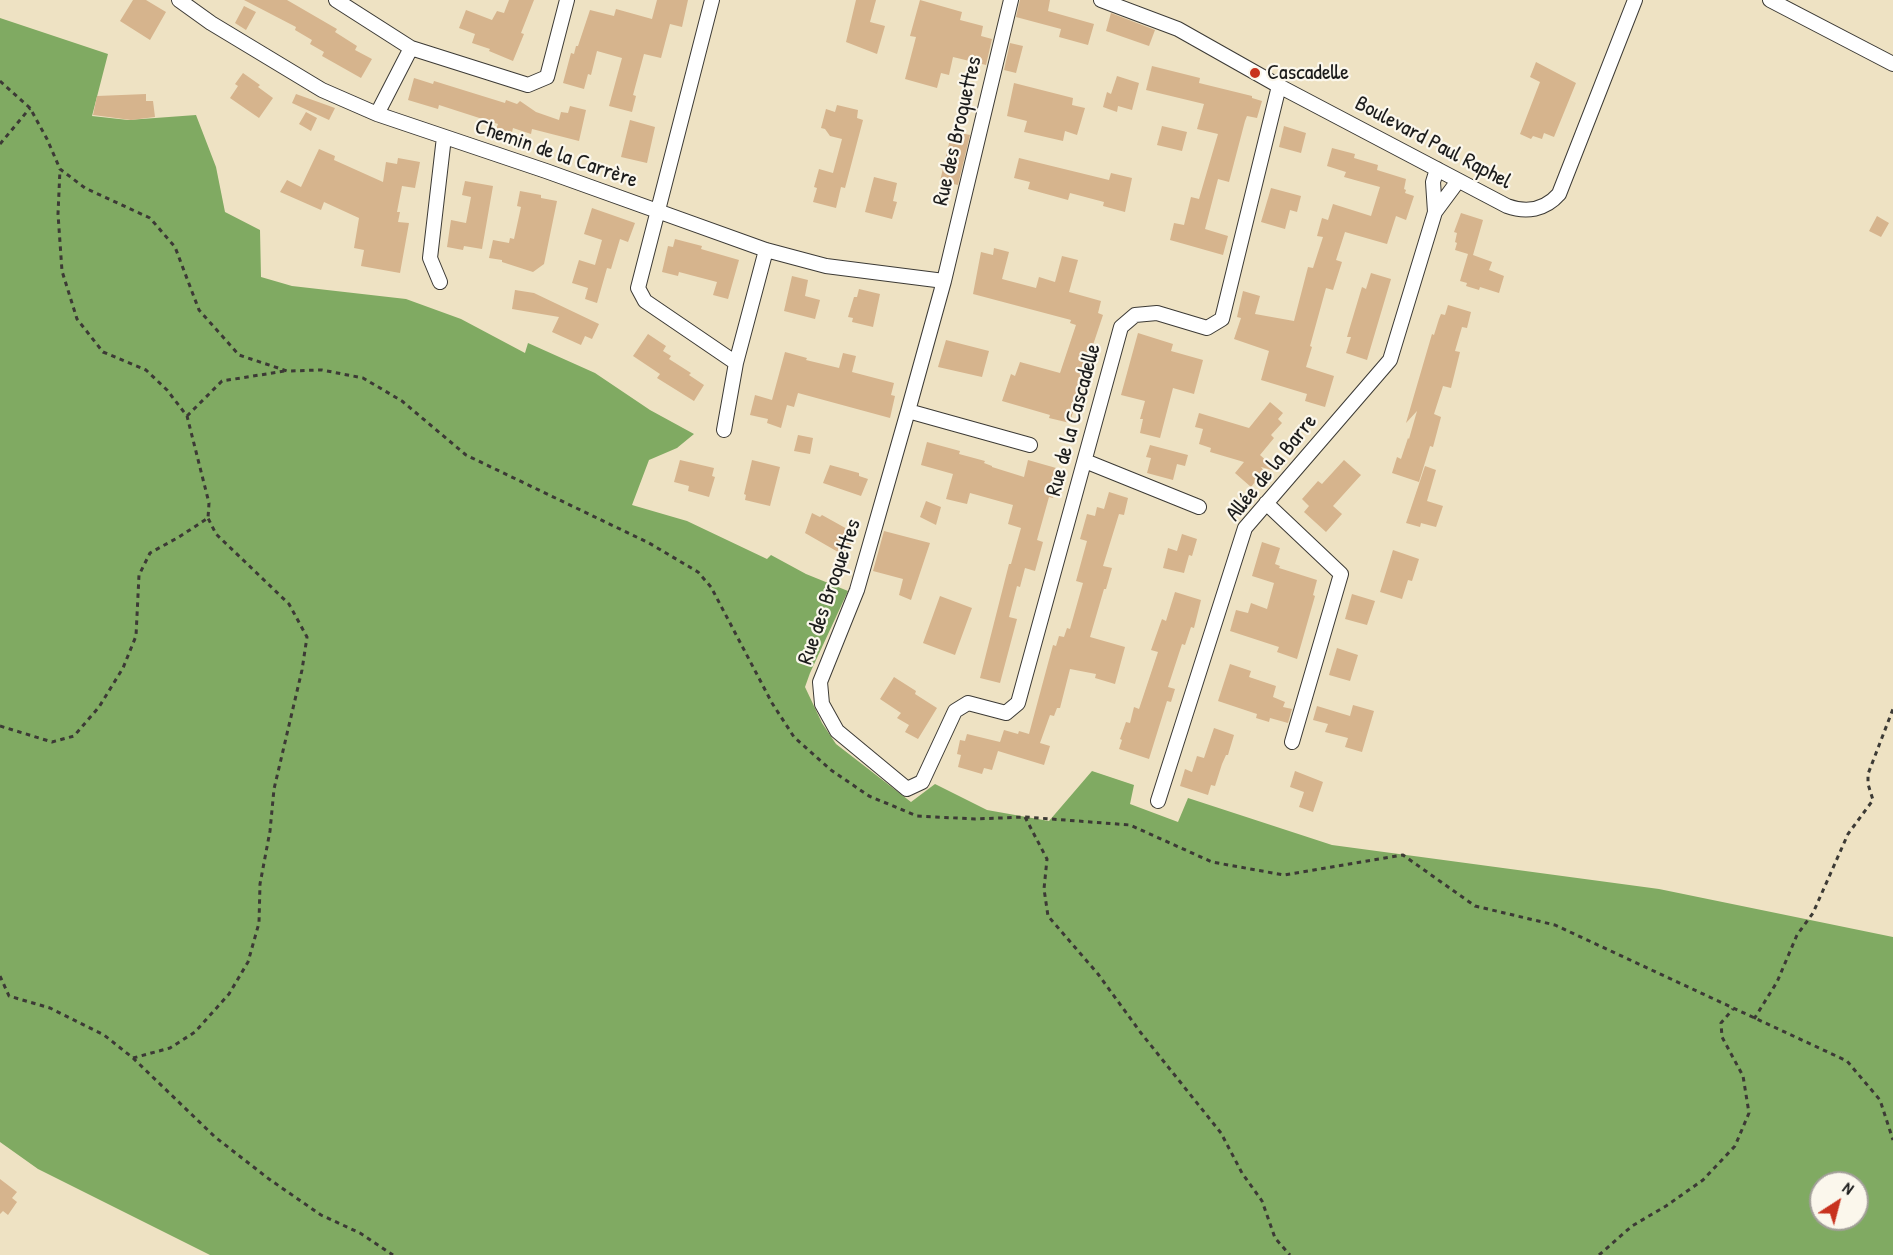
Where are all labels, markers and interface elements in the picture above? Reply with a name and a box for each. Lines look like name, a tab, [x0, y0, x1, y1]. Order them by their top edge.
street label: Rue des Broquettes	[928, 54, 988, 208]
place label: Cascadelle	[1267, 60, 1349, 86]
marker: Cascadelle	[1248, 66, 1262, 80]
street label: Boulevard Paul Raphel	[1350, 91, 1516, 195]
street label: Chemin de la Carrère	[471, 114, 641, 194]
street label: Rue de la Cascadelle	[1041, 341, 1107, 499]
street label: Allée de la Barre	[1221, 409, 1323, 527]
street label: Rue des Broquettes	[793, 516, 867, 668]
north arrow	[1809, 1171, 1869, 1231]
text: N	[1838, 1177, 1858, 1199]

